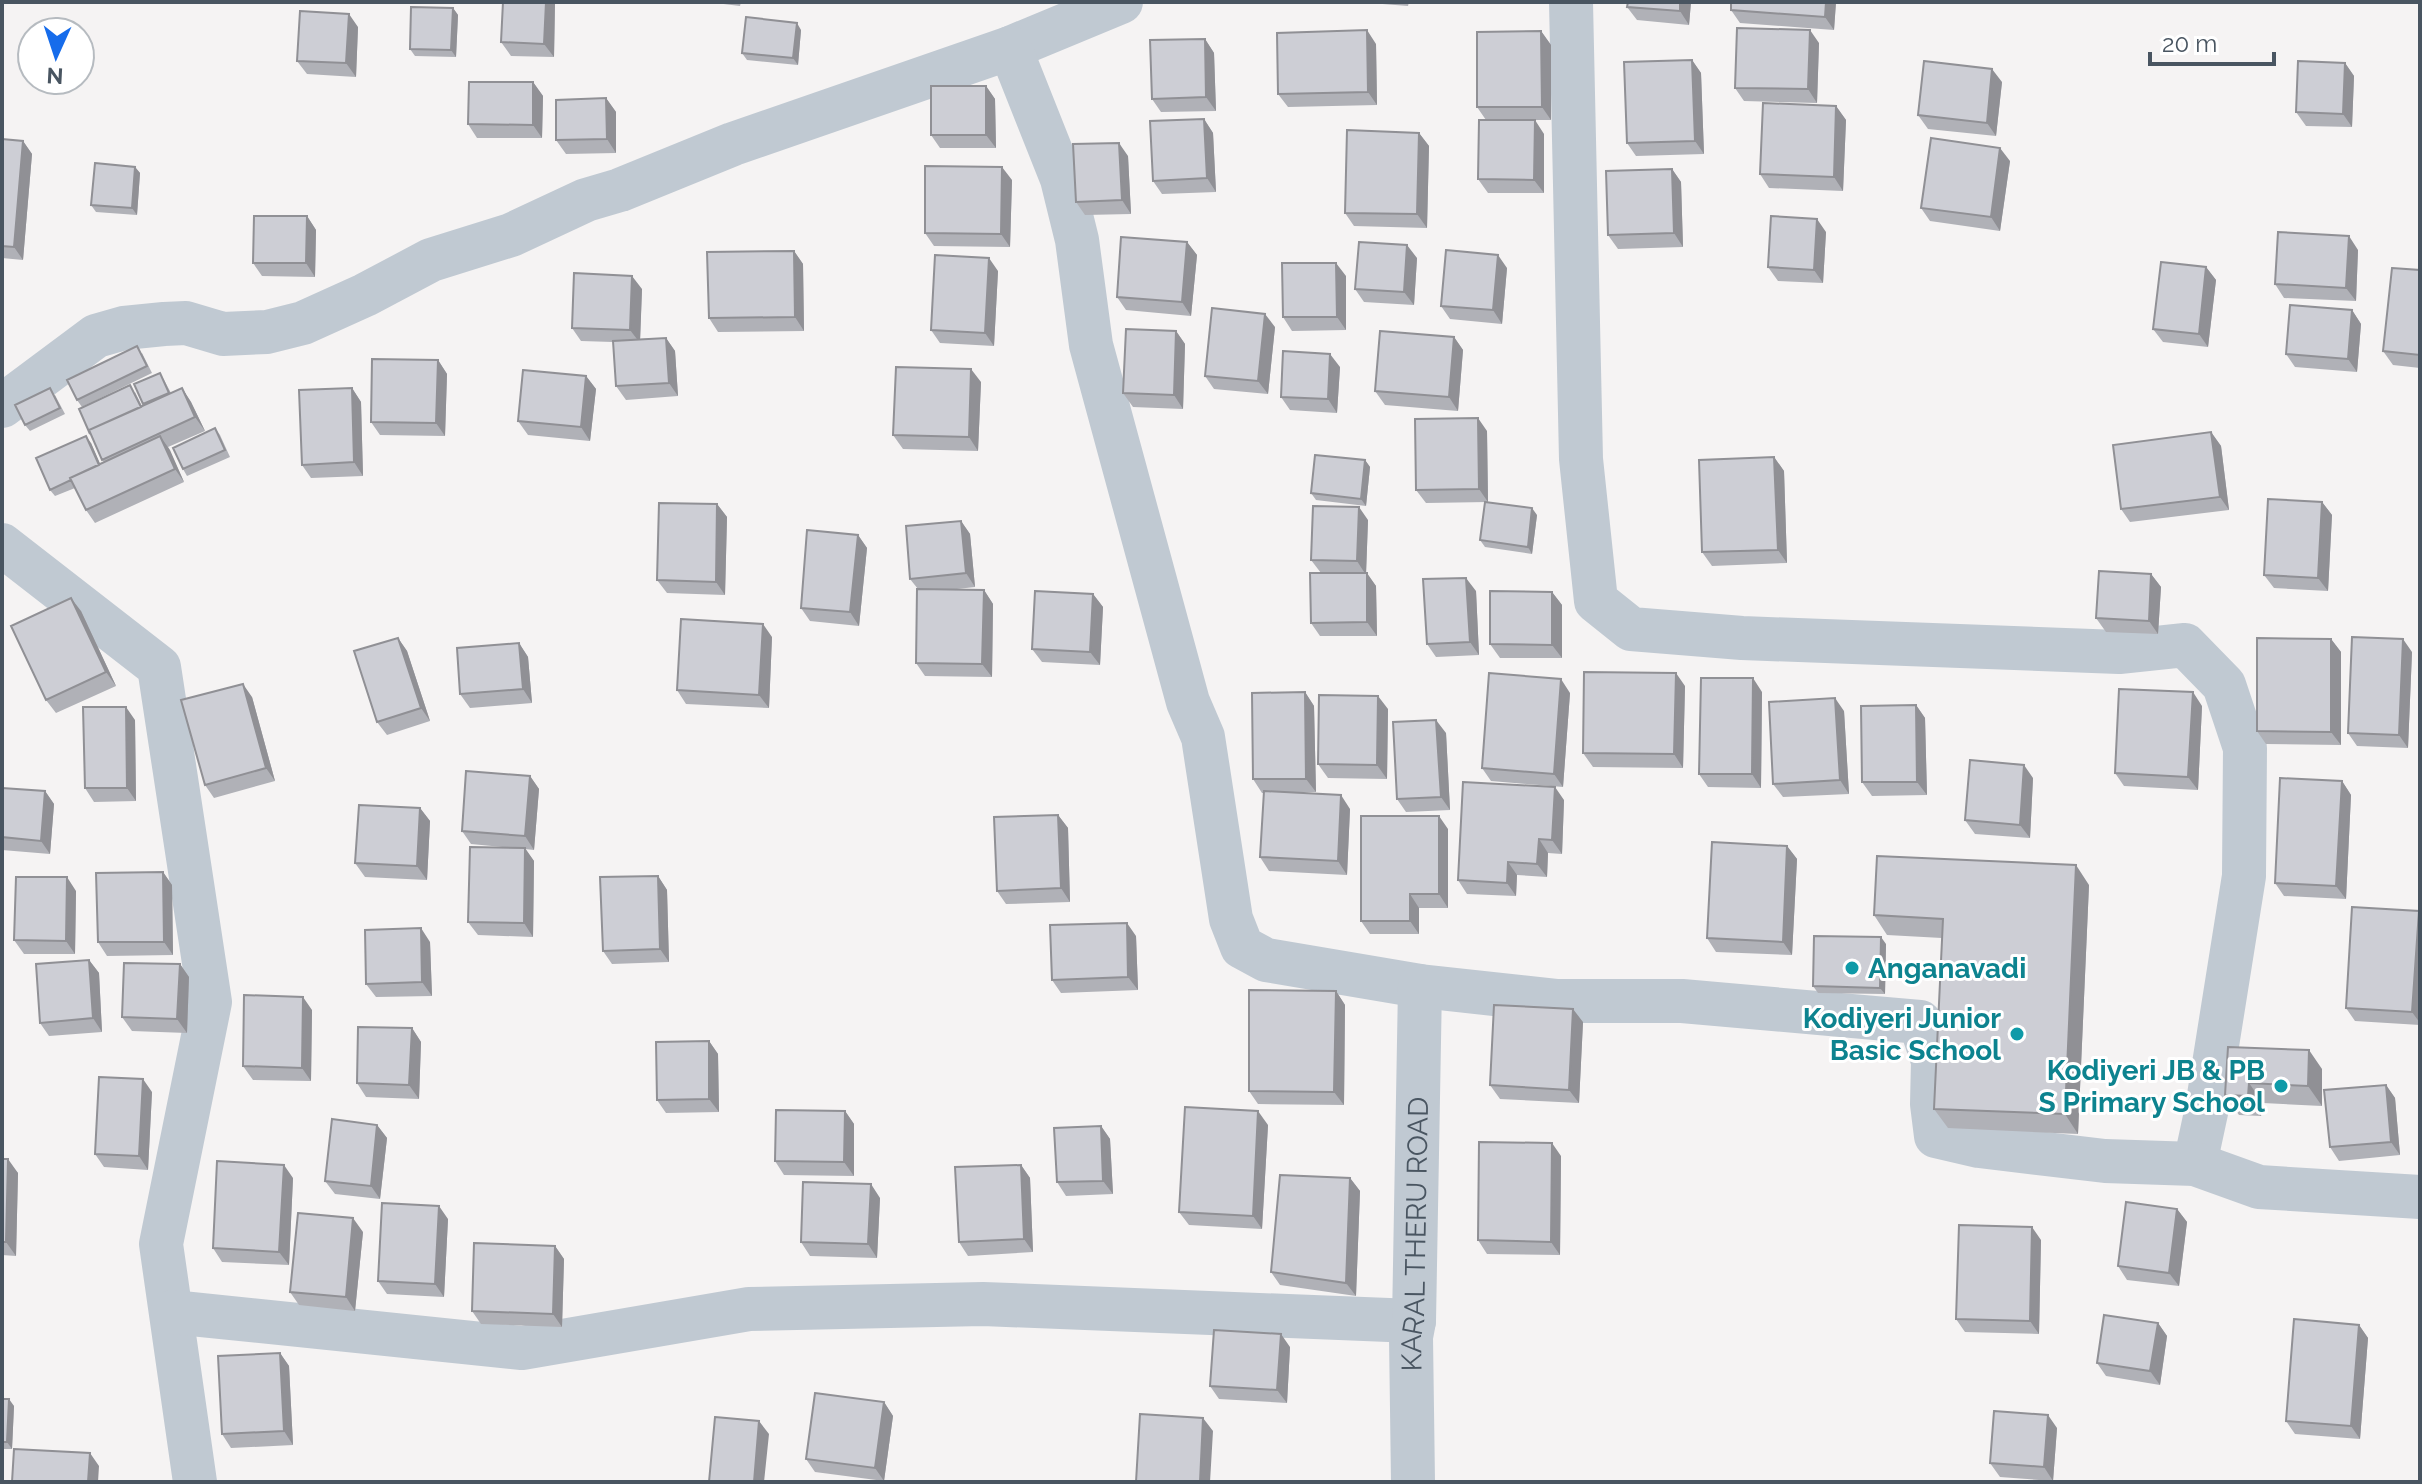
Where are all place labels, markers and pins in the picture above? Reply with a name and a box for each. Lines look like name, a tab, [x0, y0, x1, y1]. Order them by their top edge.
place label: Anganavadi	[1868, 952, 2026, 985]
marker: Anganavadi	[1843, 959, 1861, 977]
place label: Kodiyeri Junior Basic School	[1803, 1002, 2001, 1067]
marker: Kodiyeri Junior Basic School	[2008, 1025, 2026, 1043]
place label: Kodiyeri JB & PB S Primary School	[2039, 1054, 2265, 1119]
marker: Kodiyeri JB & PB S Primary School	[2272, 1077, 2290, 1095]

